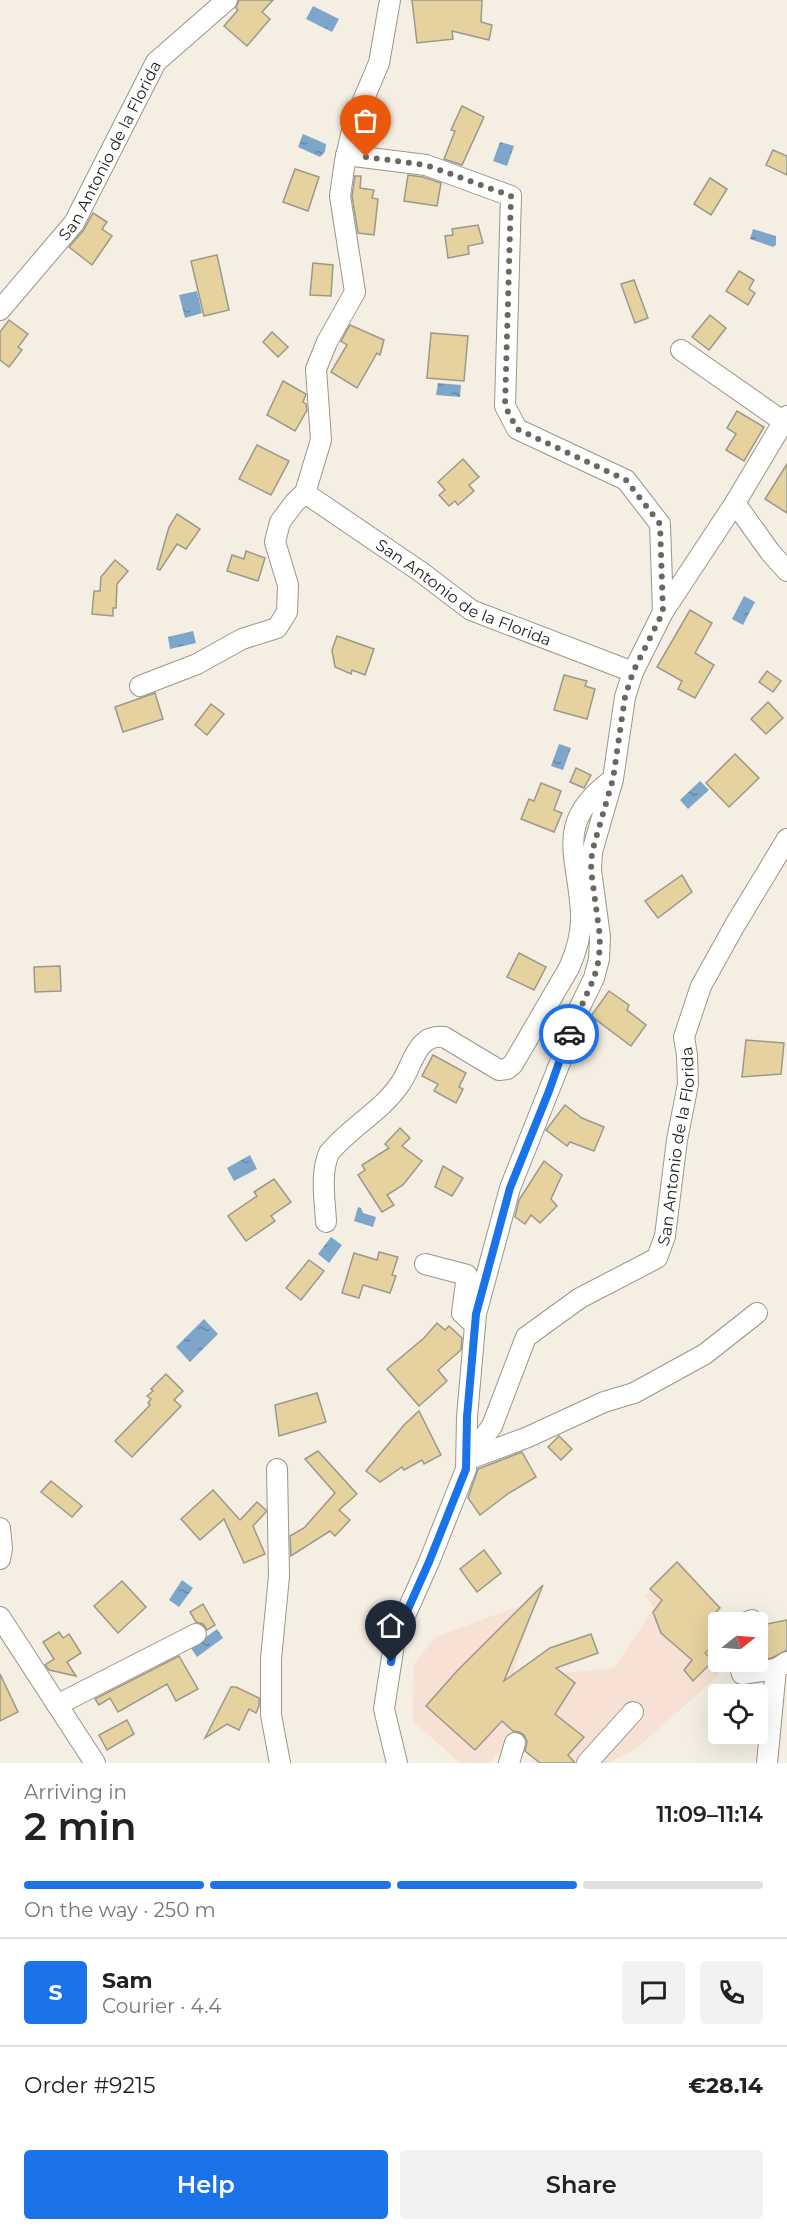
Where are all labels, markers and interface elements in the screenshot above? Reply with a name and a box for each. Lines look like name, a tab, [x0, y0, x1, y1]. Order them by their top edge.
street label: San Antonio de la Florida	[54, 57, 165, 244]
pin	[340, 95, 391, 157]
icon: bag	[349, 104, 382, 137]
street label: San Antonio de la Florida	[373, 535, 554, 649]
courier	[539, 1004, 599, 1064]
icon: car	[553, 1018, 586, 1051]
street label: San Antonio de la Florida	[653, 1045, 698, 1248]
pin	[365, 1600, 416, 1662]
icon: home	[374, 1609, 407, 1642]
north arrow	[708, 1612, 768, 1672]
map controls	[708, 1612, 768, 1744]
button: locate	[708, 1684, 768, 1744]
text: Arriving in	[24, 1780, 127, 1804]
text: 11:09–11:14	[656, 1801, 763, 1828]
text: 2 min	[24, 1802, 137, 1850]
text: On the way · 250 m	[24, 1898, 216, 1922]
button: chat	[622, 1961, 685, 2024]
button: phone	[700, 1961, 763, 2024]
text: Sam	[102, 1967, 153, 1994]
text: S	[48, 1979, 63, 2006]
text: Courier · 4.4	[102, 1994, 221, 2018]
text: Order #9215	[24, 2072, 155, 2099]
text: €28.14	[688, 2072, 763, 2099]
button: Help	[24, 2150, 388, 2219]
button: Share	[400, 2150, 763, 2219]

